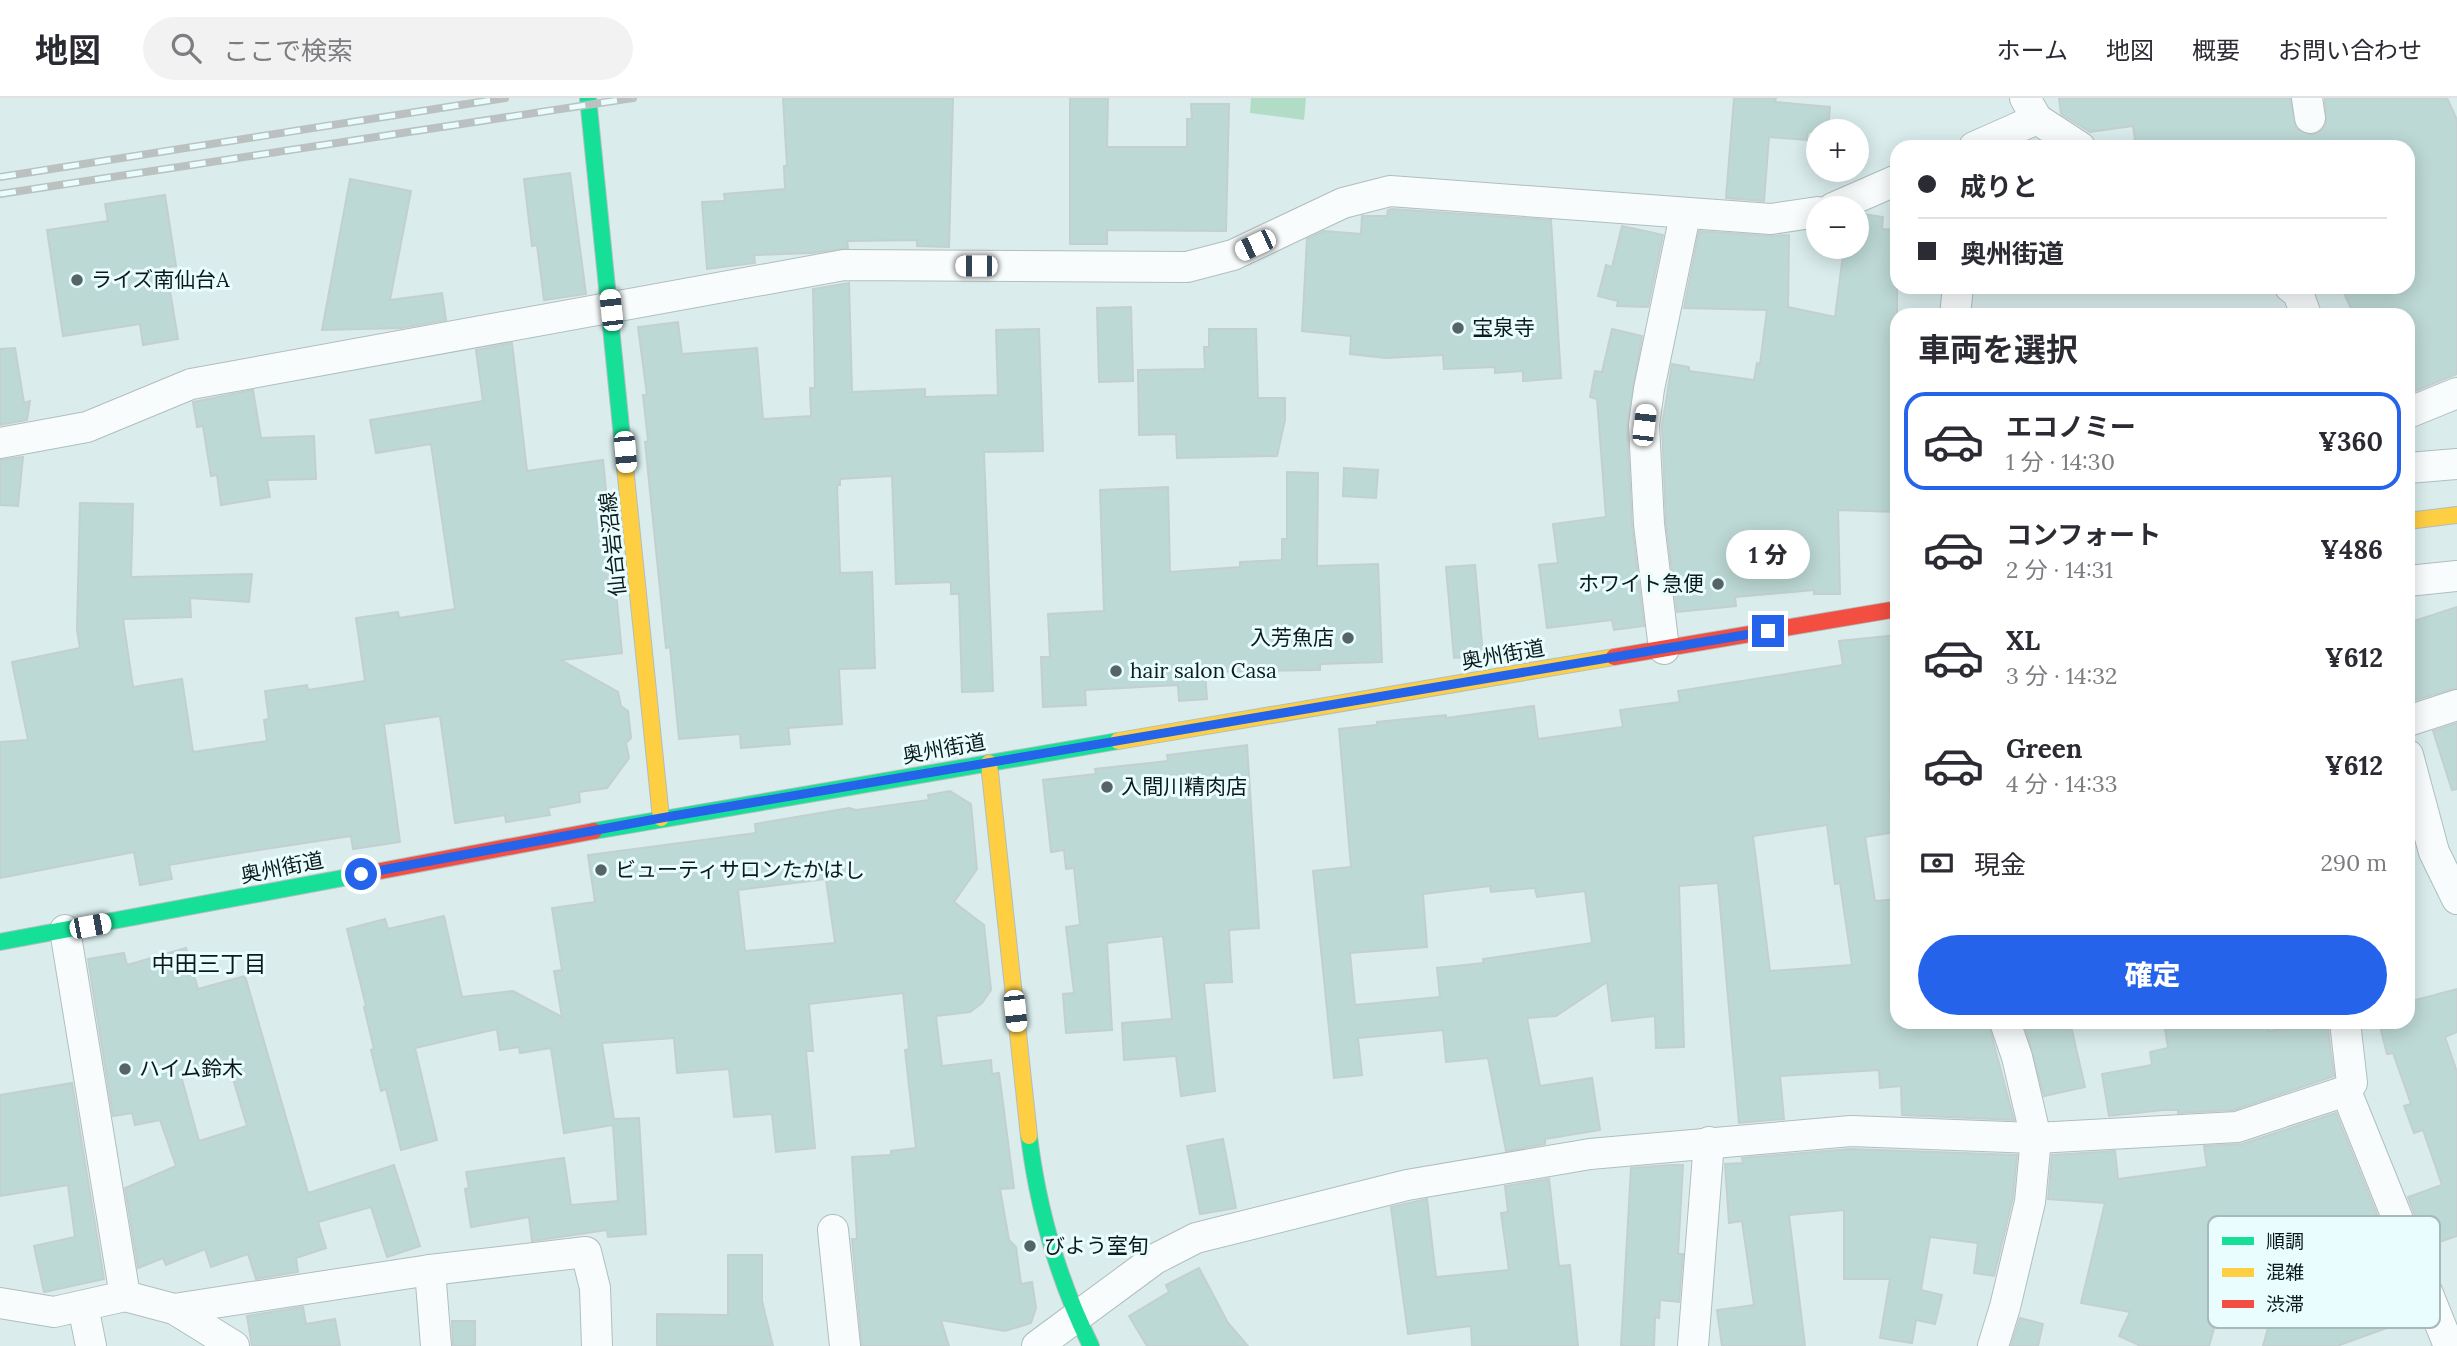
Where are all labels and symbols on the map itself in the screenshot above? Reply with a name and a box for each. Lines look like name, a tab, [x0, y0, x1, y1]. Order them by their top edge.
car	[1232, 227, 1279, 263]
car	[956, 256, 998, 277]
place label: ライズ南仙台A	[91, 266, 230, 293]
marker: ライズ南仙台A	[69, 272, 85, 288]
car	[599, 288, 624, 332]
place label: 宝泉寺	[1472, 314, 1535, 341]
marker: 宝泉寺	[1450, 320, 1466, 336]
car	[1632, 403, 1657, 447]
car	[613, 430, 638, 474]
street label: 仙台岩沼線	[594, 490, 631, 598]
callout: 1 分	[1726, 530, 1810, 578]
place label: ホワイト急便	[1578, 570, 1704, 597]
marker: ホワイト急便	[1710, 576, 1726, 592]
route end	[1752, 615, 1784, 647]
place label: 入芳魚店	[1250, 624, 1334, 651]
marker: 入芳魚店	[1340, 630, 1356, 646]
street label: 奥州街道	[1459, 634, 1547, 675]
place label: hair salon Casa	[1130, 657, 1277, 684]
marker: hair salon Casa	[1108, 663, 1124, 679]
street label: 奥州街道	[900, 728, 988, 769]
place label: 入間川精肉店	[1121, 773, 1247, 800]
marker: 入間川精肉店	[1099, 779, 1115, 795]
street label: 奥州街道	[238, 846, 326, 889]
place label: ビューティサロンたかはし	[615, 856, 865, 883]
route start	[345, 858, 377, 890]
marker: ビューティサロンたかはし	[593, 862, 609, 878]
car	[68, 912, 113, 940]
district label: 中田三丁目	[152, 949, 267, 978]
car	[1003, 989, 1028, 1033]
place label: ハイム鈴木	[139, 1055, 243, 1082]
marker: ハイム鈴木	[117, 1061, 133, 1077]
legend	[2208, 1216, 2440, 1328]
text: 順調	[2266, 1229, 2304, 1253]
place label: びよう室旬	[1044, 1232, 1149, 1259]
marker: びよう室旬	[1022, 1238, 1038, 1254]
text: 混雑	[2266, 1260, 2304, 1284]
text: 渋滞	[2266, 1292, 2304, 1316]

